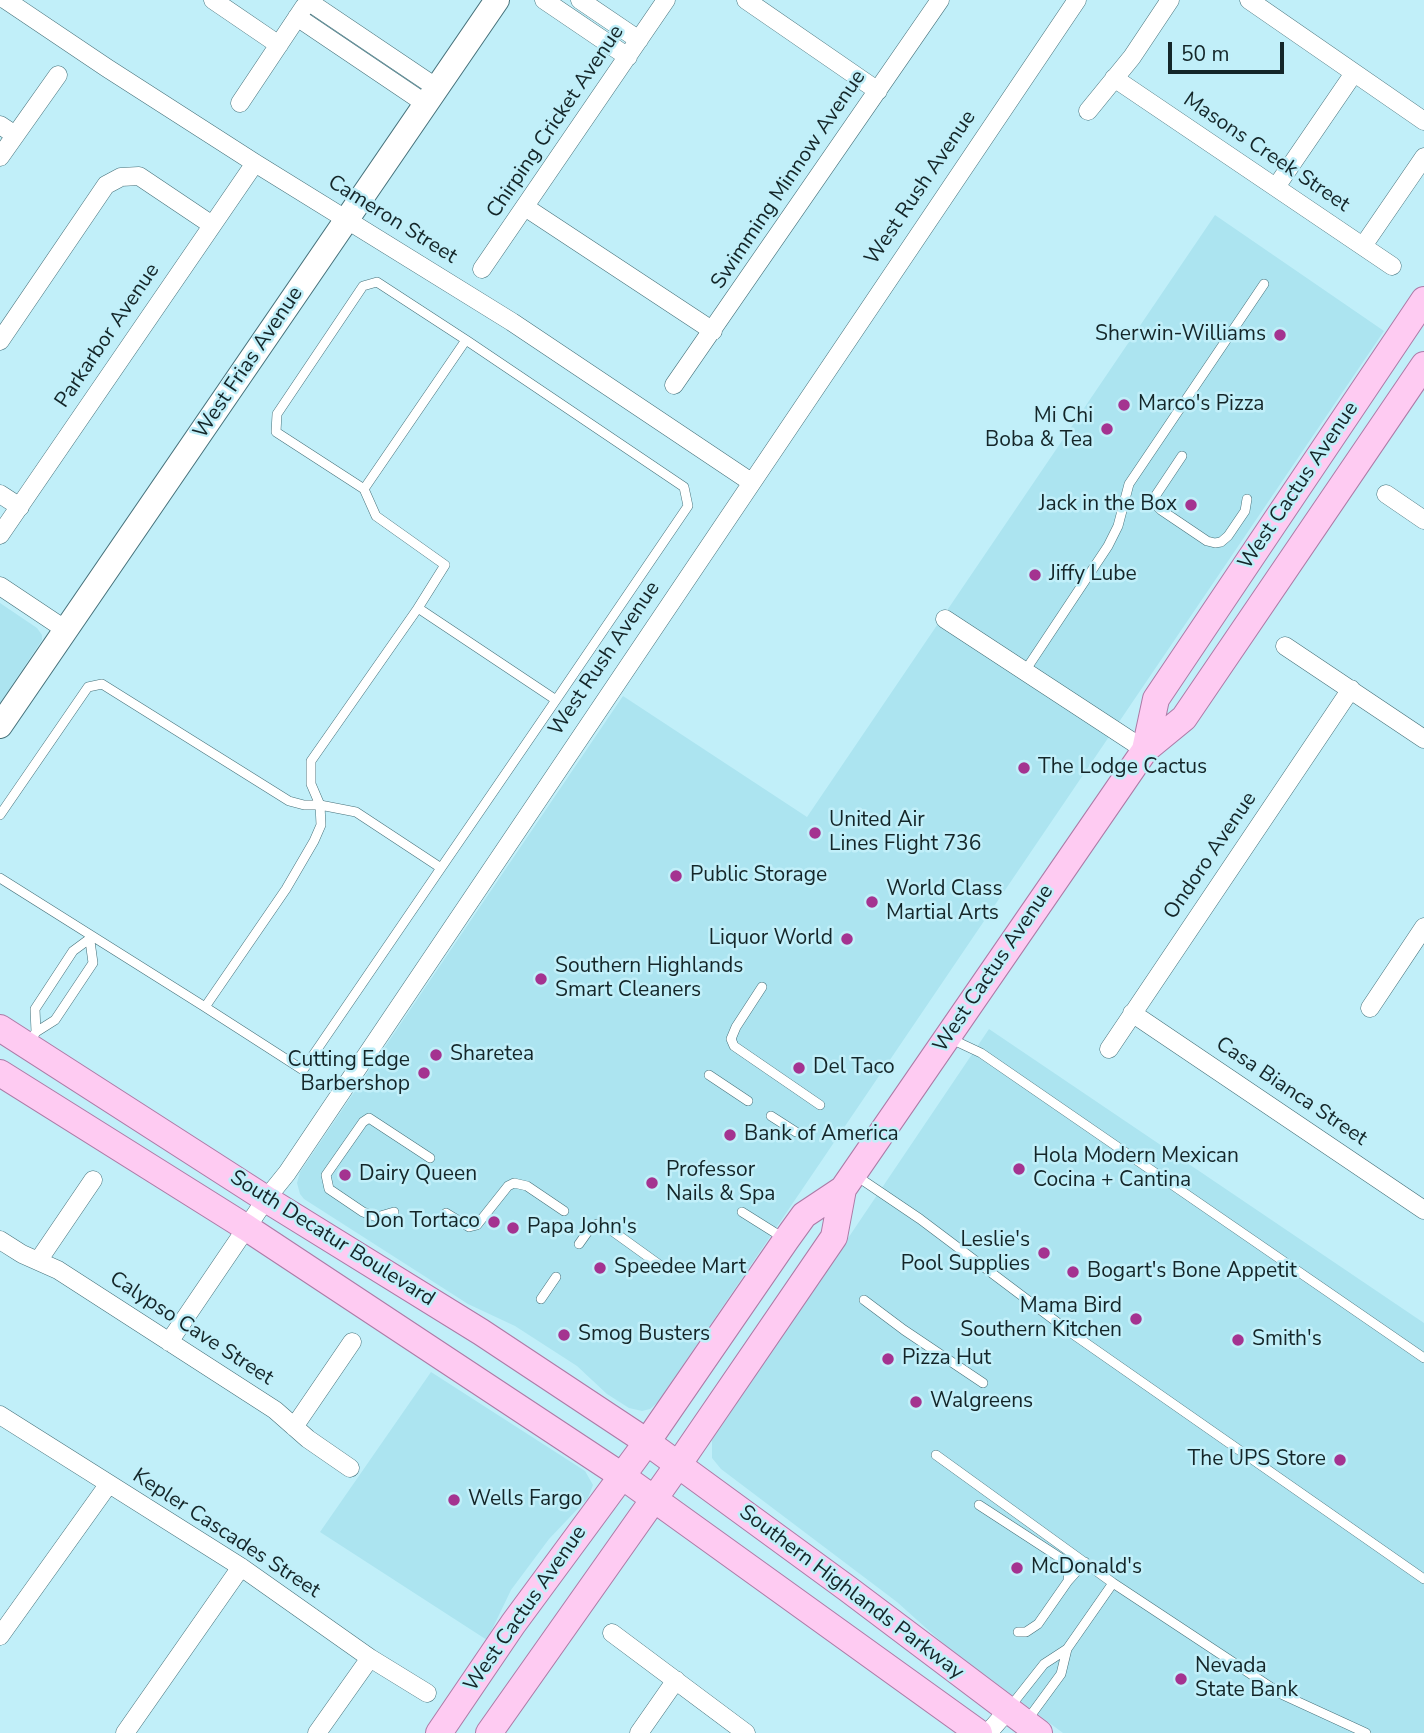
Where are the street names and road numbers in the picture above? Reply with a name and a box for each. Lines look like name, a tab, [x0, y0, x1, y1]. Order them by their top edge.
street label: Chirping Cricket Avenue	[482, 21, 630, 223]
street label: Swimming Minnow Avenue	[706, 66, 872, 294]
street label: Masons Creek Street	[1178, 88, 1354, 218]
street label: West Rush Avenue	[860, 106, 982, 270]
street label: Cameron Street	[323, 170, 461, 270]
street label: Parkarbor Avenue	[50, 259, 166, 413]
street label: West Frias Avenue	[189, 282, 309, 444]
street label: West Cactus Avenue	[1234, 397, 1364, 575]
street label: West Rush Avenue	[544, 577, 666, 741]
street label: Ondoro Avenue	[1159, 788, 1263, 924]
street label: West Cactus Avenue	[929, 880, 1059, 1058]
street label: Casa Bianca Street	[1211, 1032, 1371, 1152]
street label: South Decatur Boulevard	[225, 1166, 439, 1312]
street label: Calypso Cave Street	[104, 1267, 278, 1391]
street label: Kepler Cascades Street	[128, 1464, 324, 1604]
street label: Southern Highlands Parkway	[734, 1500, 968, 1686]
street label: West Cactus Avenue	[459, 1521, 593, 1697]

